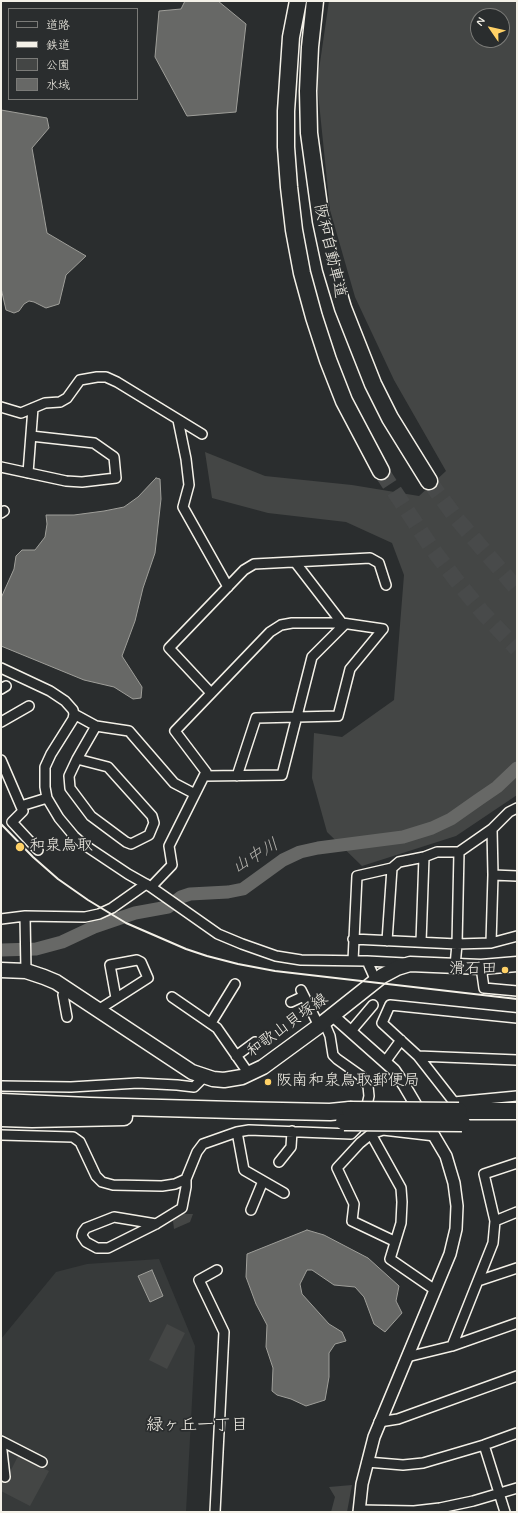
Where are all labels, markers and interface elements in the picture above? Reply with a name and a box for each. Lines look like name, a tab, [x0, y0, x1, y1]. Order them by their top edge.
legend	[8, 8, 138, 100]
north arrow	[470, 8, 510, 48]
text: N	[473, 15, 489, 29]
text: 道路	[46, 18, 70, 34]
text: 鉄道	[46, 38, 70, 54]
text: 公園	[46, 58, 70, 74]
text: 水域	[46, 78, 70, 94]
street label: 阪和自動車道	[309, 202, 349, 300]
water label: 山中川	[229, 835, 283, 879]
place label: 和泉鳥取	[29, 837, 93, 857]
marker: 和泉鳥取	[14, 841, 26, 853]
place label: 滑石田	[449, 960, 497, 980]
marker: 滑石田	[500, 965, 510, 975]
street label: 和歌山貝塚線	[244, 990, 332, 1062]
place label: 阪南和泉鳥取郵便局	[276, 1072, 420, 1092]
marker: 阪南和泉鳥取郵便局	[263, 1077, 273, 1087]
district label: 緑ヶ丘一丁目	[146, 1416, 248, 1436]

